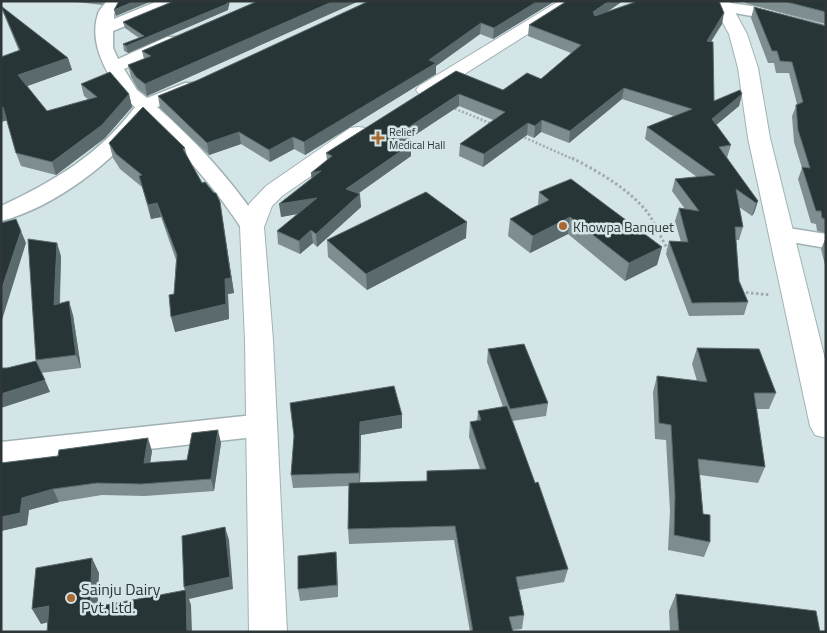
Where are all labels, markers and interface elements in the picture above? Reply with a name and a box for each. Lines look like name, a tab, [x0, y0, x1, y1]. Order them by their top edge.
place label: Relief Medical Hall	[389, 124, 445, 153]
marker: Relief Medical Hall	[371, 131, 385, 145]
place label: Khowpa Banquet	[573, 216, 674, 237]
marker: Khowpa Banquet	[557, 220, 569, 232]
place label: Sainju Dairy Pvt. Ltd.	[81, 577, 161, 619]
marker: Sainju Dairy Pvt. Ltd.	[65, 592, 77, 604]

